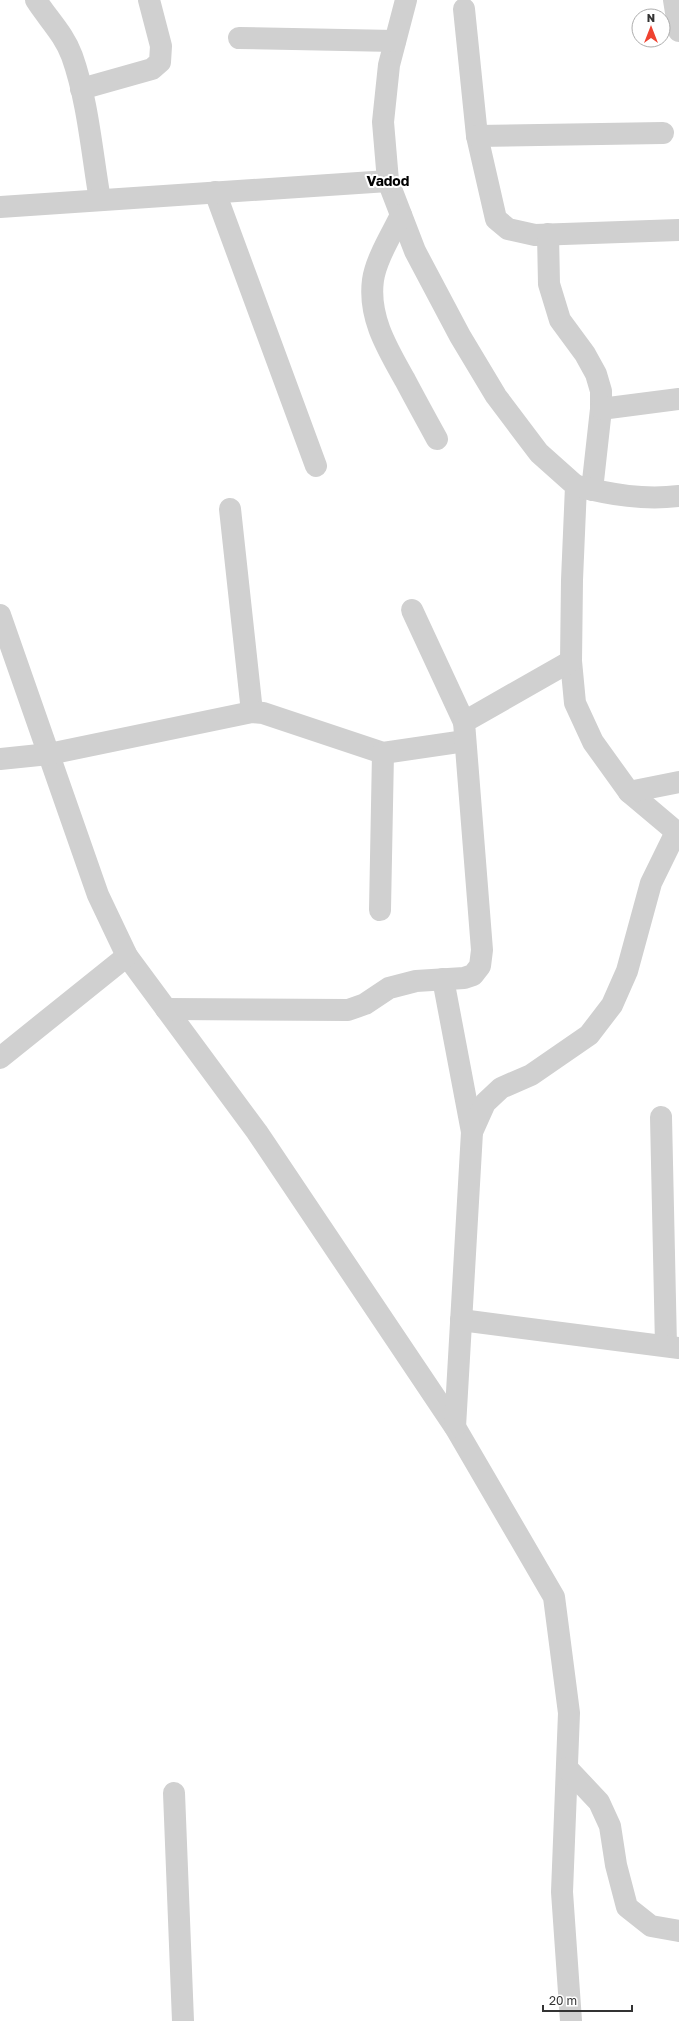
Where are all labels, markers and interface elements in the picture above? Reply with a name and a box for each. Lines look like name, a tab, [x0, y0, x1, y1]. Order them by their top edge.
north arrow	[631, 8, 671, 48]
text: N	[647, 11, 655, 24]
district label: Vadod	[367, 172, 409, 189]
scale bar	[543, 1987, 632, 2013]
text: 20 m	[549, 1993, 577, 2008]

